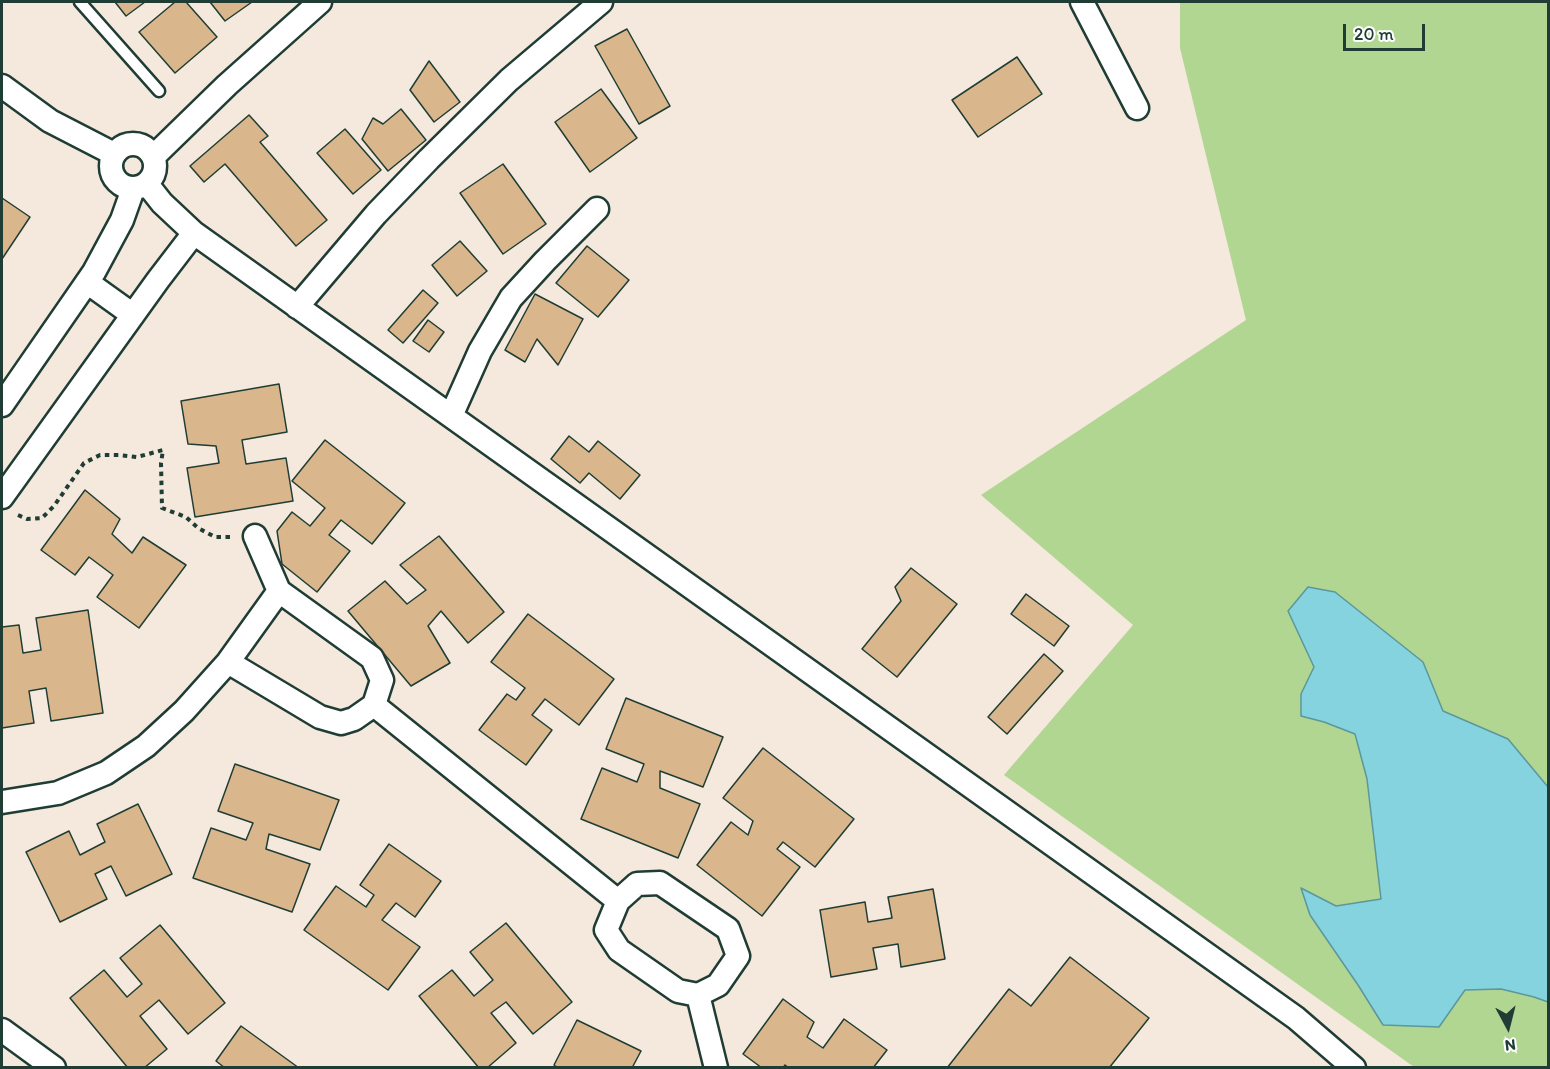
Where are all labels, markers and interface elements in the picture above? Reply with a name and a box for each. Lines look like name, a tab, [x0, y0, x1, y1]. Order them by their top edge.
scale bar	[1346, 12, 1428, 50]
text: 20 m	[1354, 23, 1394, 45]
north arrow	[1478, 997, 1538, 1057]
text: N	[1504, 1035, 1517, 1055]

